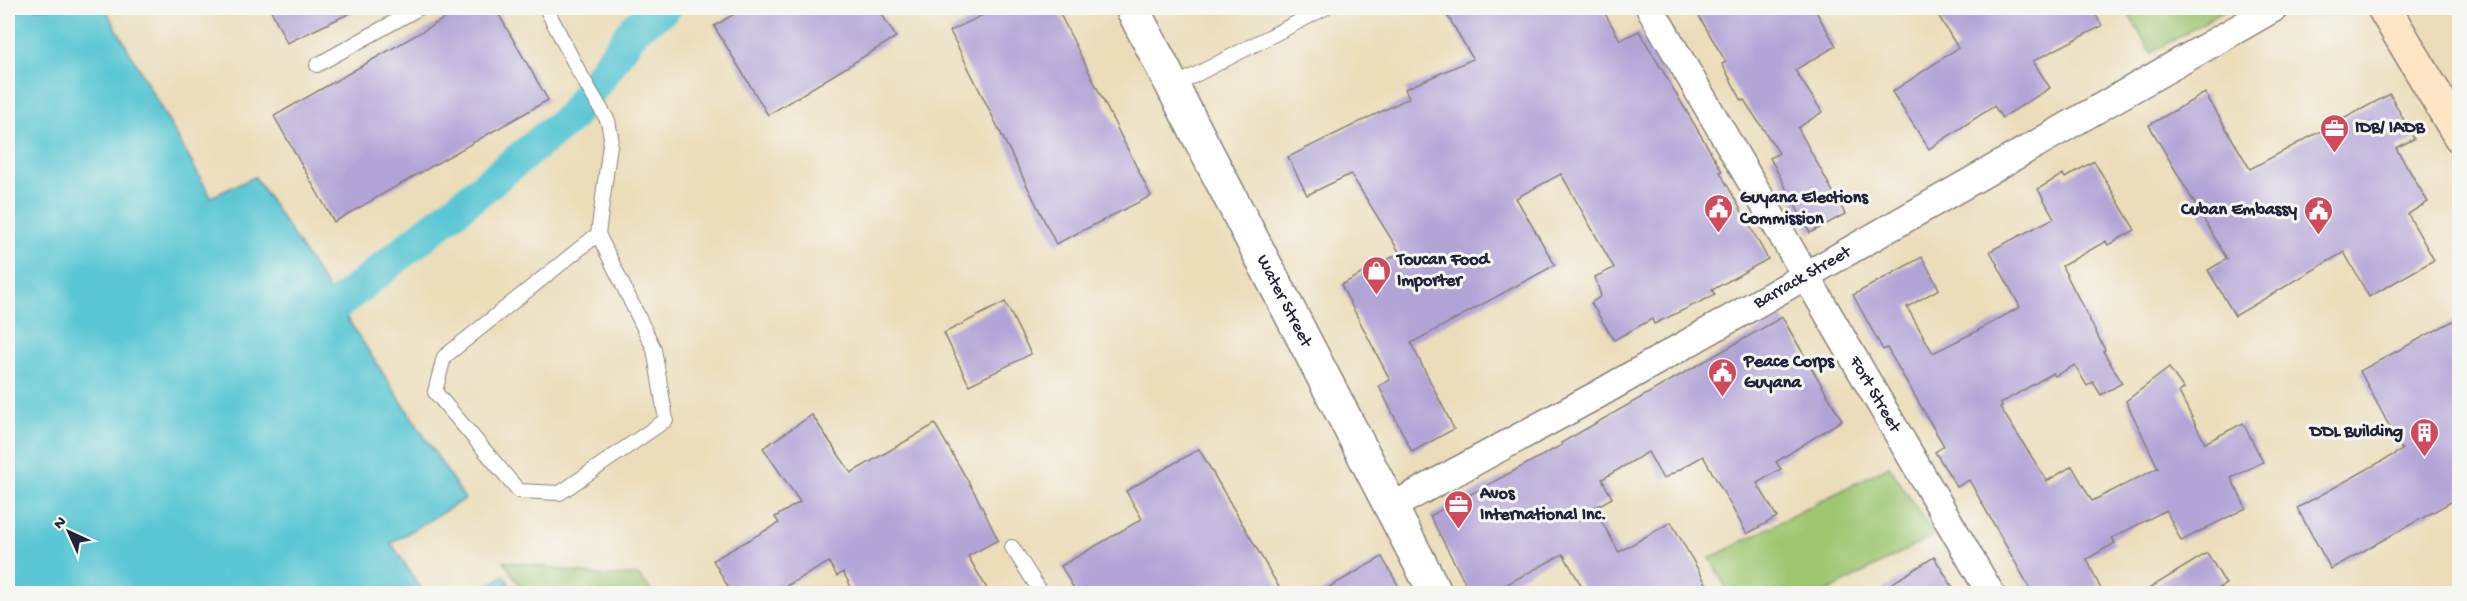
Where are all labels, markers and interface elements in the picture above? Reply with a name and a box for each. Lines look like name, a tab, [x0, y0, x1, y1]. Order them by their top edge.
office icon: IDB/ IADB	[2318, 112, 2350, 154]
place label: IDB/ IADB	[2355, 118, 2426, 139]
place label: Guyana Elections Commission	[1739, 188, 1869, 230]
public building icon: Guyana Elections Commission	[1703, 192, 1735, 234]
public building icon: Cuban Embassy	[2302, 194, 2334, 236]
place label: Cuban Embassy	[2180, 200, 2297, 221]
street label: Barrack Street	[1749, 241, 1856, 314]
place label: Toucan Food Importer	[1395, 250, 1492, 292]
street label: Water Street	[1251, 251, 1317, 352]
shop icon: Toucan Food Importer	[1360, 254, 1392, 296]
place label: Peace Corps Guyana	[1743, 352, 1835, 394]
street label: Fort Street	[1844, 352, 1906, 438]
public building icon: Peace Corps Guyana	[1707, 356, 1739, 398]
building icon: DDL Building	[2408, 416, 2440, 458]
place label: DDL Building	[2308, 422, 2403, 443]
place label: Avos International Inc.	[1479, 484, 1606, 526]
office icon: Avos International Inc.	[1443, 488, 1475, 530]
north arrow	[39, 502, 99, 562]
text: N	[50, 513, 72, 534]

